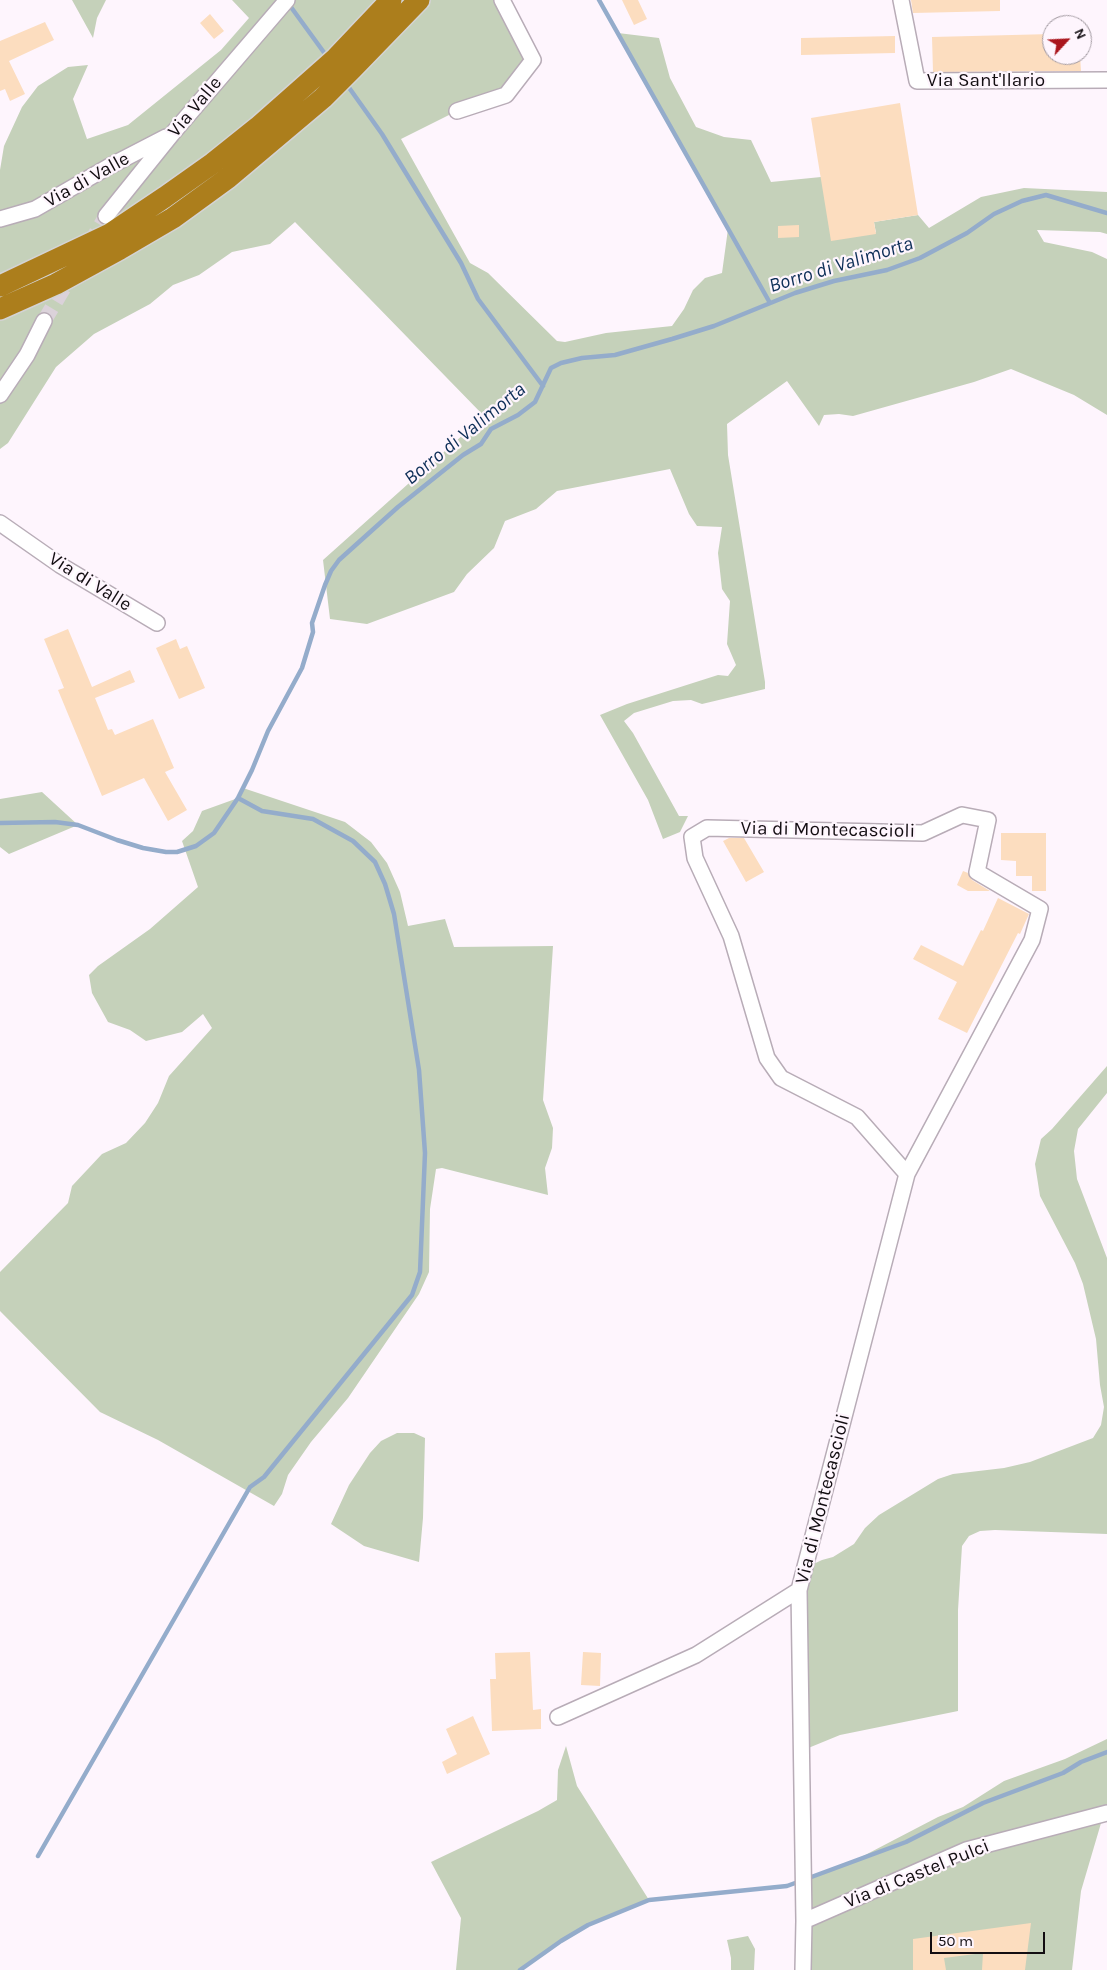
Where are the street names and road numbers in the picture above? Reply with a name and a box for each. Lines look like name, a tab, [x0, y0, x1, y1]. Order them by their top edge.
street label: Via Sant'Ilario	[927, 70, 1045, 92]
street label: Via Valle	[163, 72, 227, 142]
street label: Via di Valle	[41, 147, 133, 213]
street label: Via di Valle	[44, 548, 136, 616]
street label: Via di Montecascioli	[740, 817, 916, 843]
street label: Via di Montecascioli	[791, 1411, 855, 1587]
street label: Via di Castel Pulci	[841, 1835, 993, 1913]

